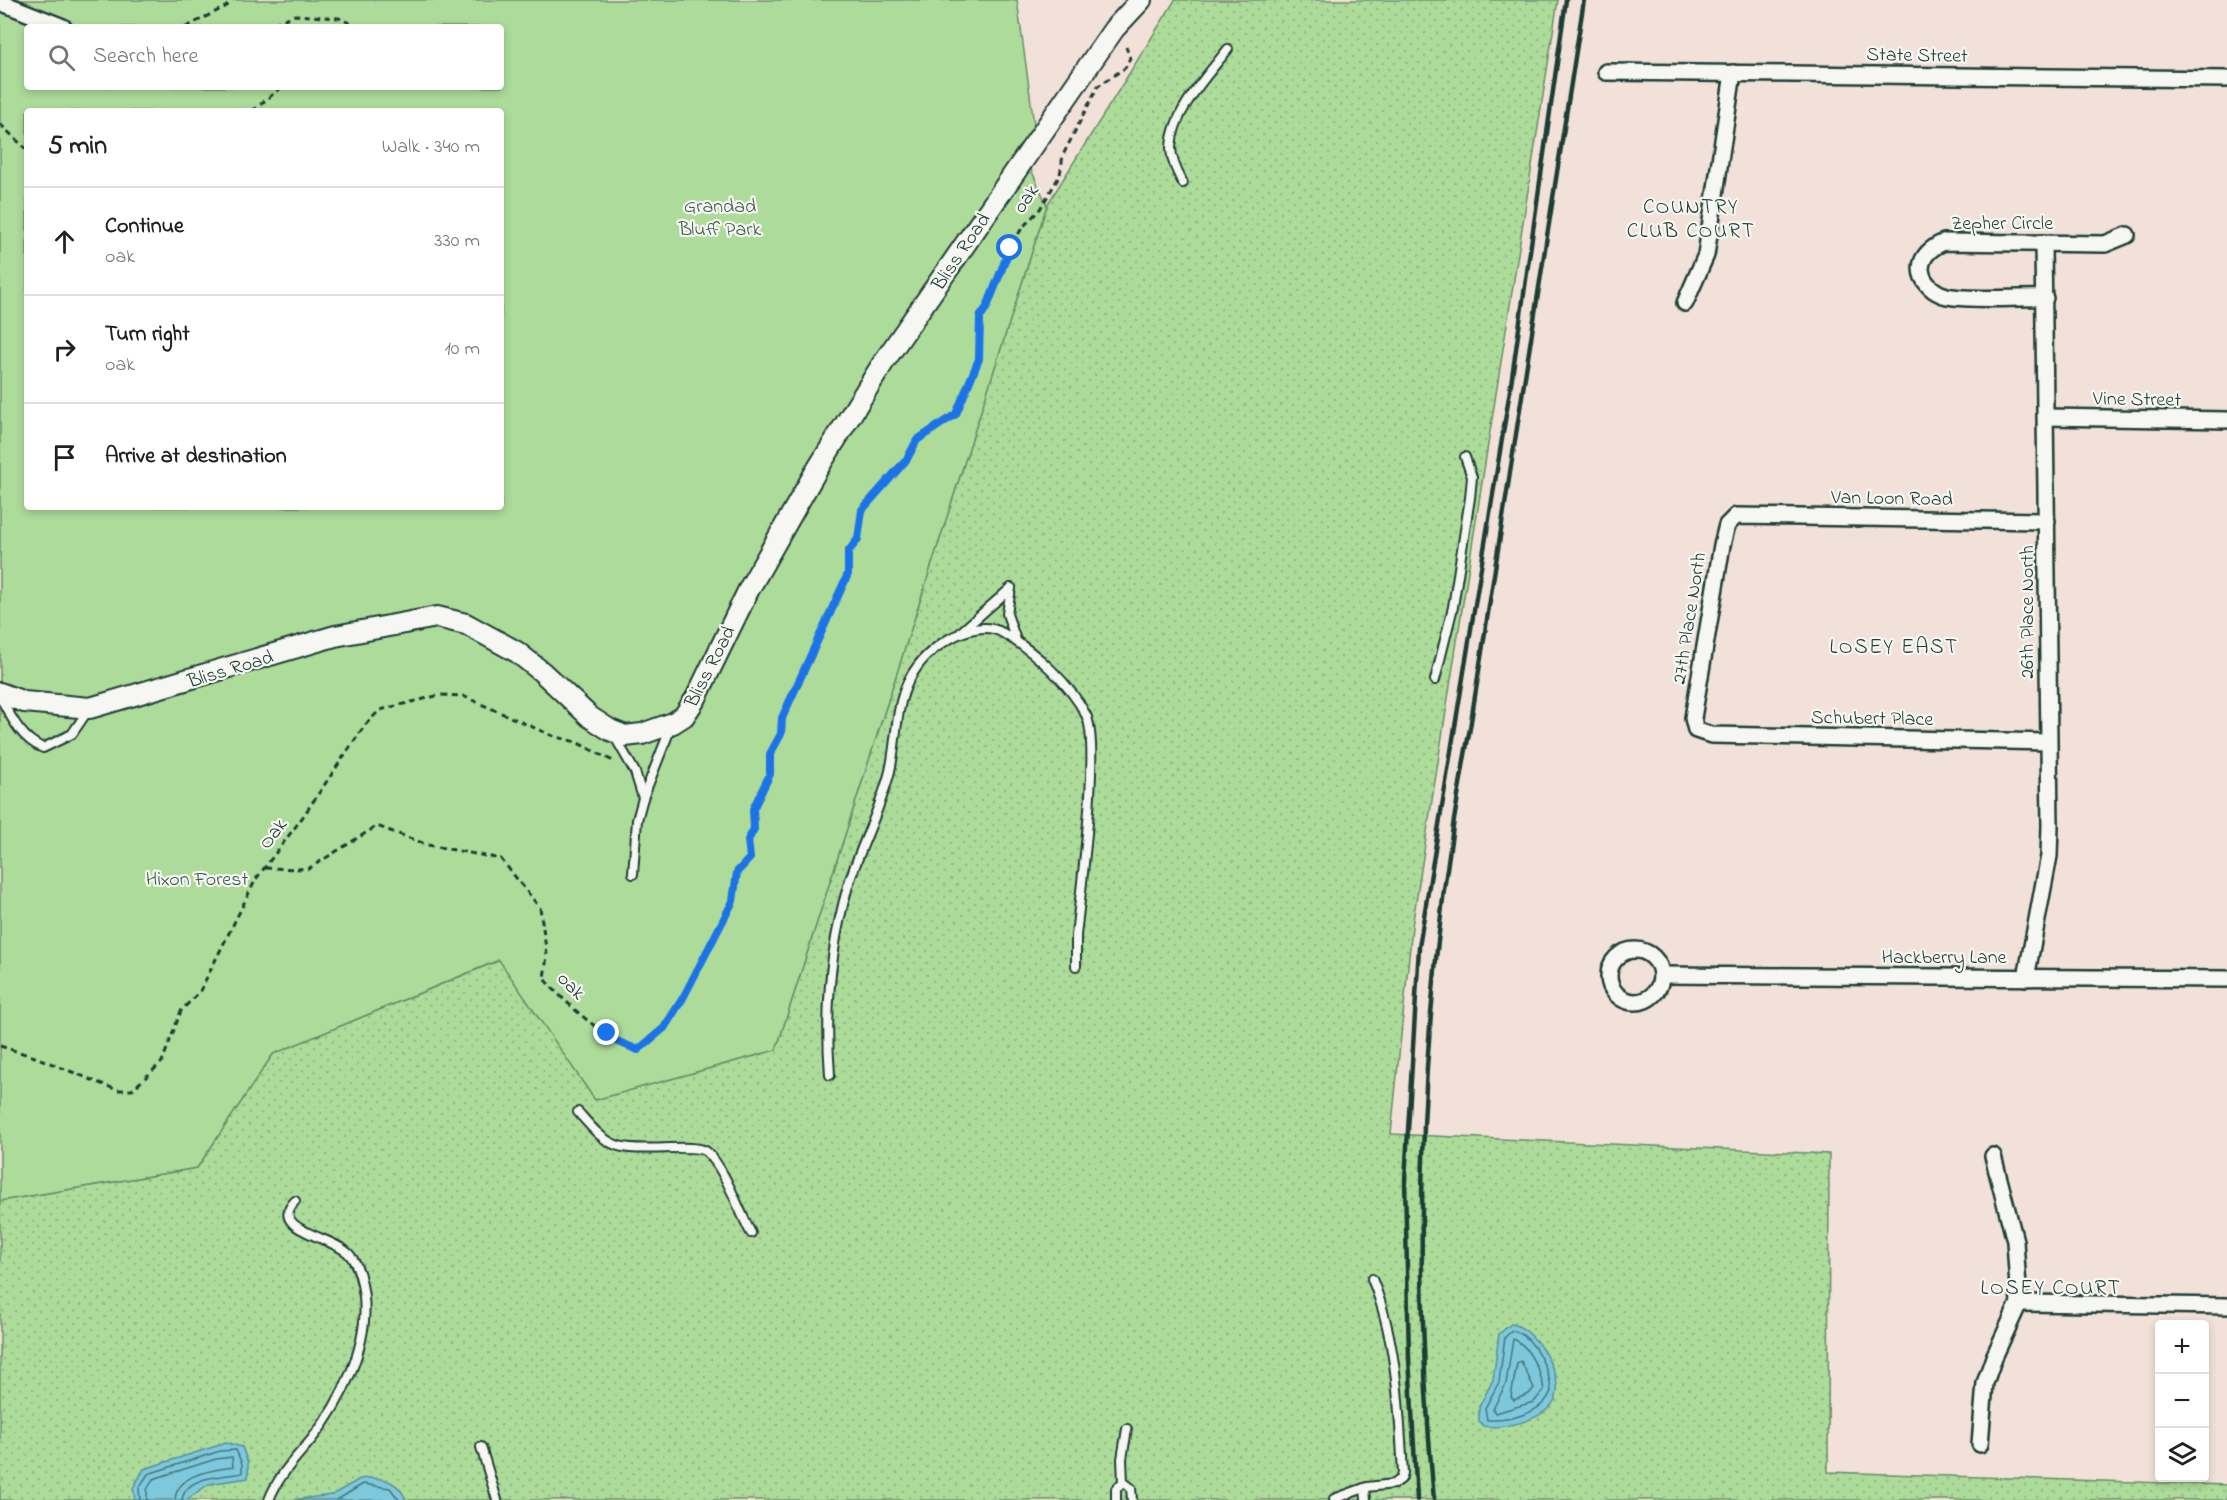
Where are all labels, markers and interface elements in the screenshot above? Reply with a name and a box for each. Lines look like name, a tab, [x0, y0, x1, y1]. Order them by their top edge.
search box	[24, 24, 504, 90]
icon: search	[45, 41, 78, 74]
text: Search here	[93, 41, 198, 73]
street label: State Street	[1866, 41, 1968, 72]
text: 5 min	[48, 128, 107, 166]
text: Walk · 340 m	[382, 133, 480, 162]
street label: oak	[1007, 179, 1048, 220]
park label: Grandad Bluff Park	[678, 193, 761, 245]
district label: COUNTRY CLUB COURT	[1627, 193, 1755, 247]
street label: Bliss Road	[925, 208, 999, 298]
street label: Zepher Circle	[1951, 210, 2053, 239]
text: Continue	[105, 211, 184, 243]
icon: ahead	[48, 225, 81, 258]
text: 330 m	[434, 227, 480, 256]
route start	[996, 234, 1022, 260]
text: oak	[105, 243, 135, 272]
text: Turn right	[105, 319, 190, 351]
icon: right	[48, 333, 81, 366]
text: 10 m	[444, 335, 480, 364]
text: oak	[105, 351, 135, 380]
street label: Vine Street	[2092, 385, 2182, 416]
icon: arrive	[48, 441, 81, 474]
text: Arrive at destination	[105, 441, 287, 473]
street label: Van Loon Road	[1830, 484, 1953, 515]
street label: 26th Place North	[2014, 545, 2043, 679]
street label: 27th Place North	[1666, 550, 1715, 686]
street label: Bliss Road	[678, 621, 744, 714]
district label: LOSEY EAST	[1830, 633, 1958, 663]
street label: Bliss Road	[183, 644, 277, 697]
street label: Schubert Place	[1811, 704, 1933, 735]
street label: Oak	[253, 813, 296, 856]
park label: Hixon Forest	[146, 866, 249, 895]
street label: Hackberry Lane	[1881, 944, 2007, 973]
street label: oak	[549, 966, 591, 1008]
route end	[593, 1019, 619, 1045]
district label: LOSEY COURT	[1981, 1274, 2121, 1304]
map controls	[2155, 1320, 2209, 1482]
button: +	[2155, 1320, 2209, 1374]
button: −	[2155, 1374, 2209, 1428]
button: layers	[2155, 1428, 2209, 1482]

